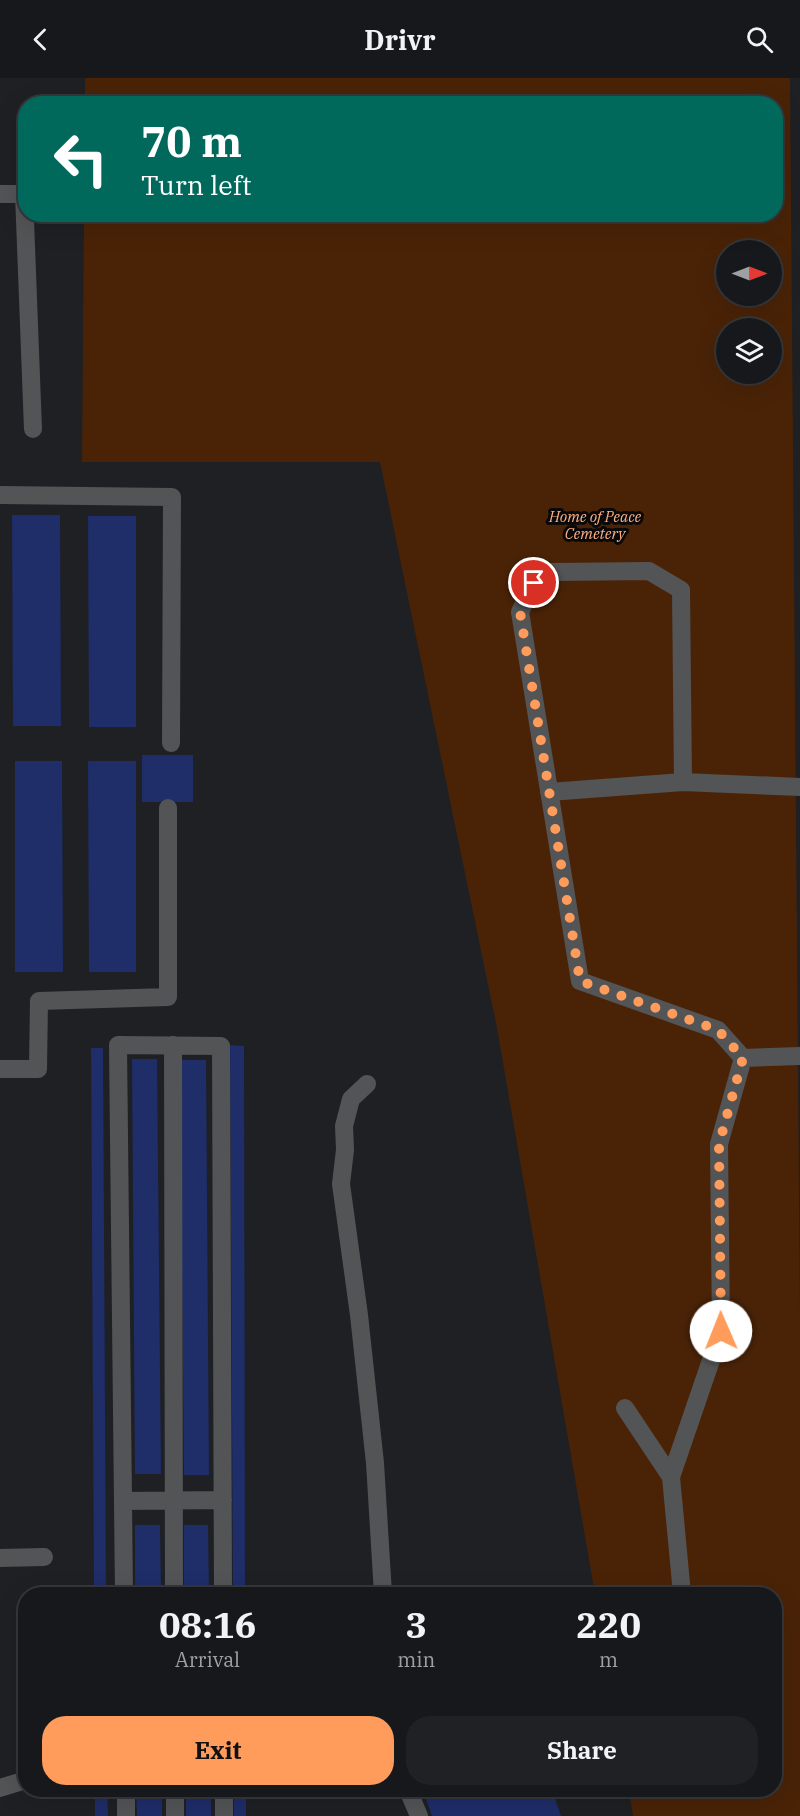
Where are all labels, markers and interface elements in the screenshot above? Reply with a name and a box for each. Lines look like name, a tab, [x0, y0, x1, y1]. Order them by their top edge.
text: Drivr	[364, 22, 436, 57]
icon: back	[24, 23, 57, 56]
icon: search	[743, 23, 776, 56]
text: 70 m	[141, 114, 242, 169]
icon: left	[42, 120, 120, 198]
text: Turn left	[141, 167, 252, 202]
north arrow	[716, 240, 782, 306]
map controls	[716, 240, 782, 384]
button: layers	[716, 318, 782, 384]
park label: Home of Peace Cemetery	[548, 507, 641, 543]
pin	[508, 557, 559, 608]
icon: arrive	[517, 566, 550, 599]
position arrow	[689, 1299, 753, 1363]
text: 08:16	[159, 1601, 256, 1648]
text: 3	[405, 1601, 427, 1648]
text: 220	[576, 1601, 641, 1648]
text: Arrival	[175, 1646, 240, 1673]
text: min	[397, 1646, 435, 1673]
text: m	[599, 1646, 618, 1673]
button: Exit	[42, 1716, 394, 1785]
button: Share	[406, 1716, 758, 1785]

